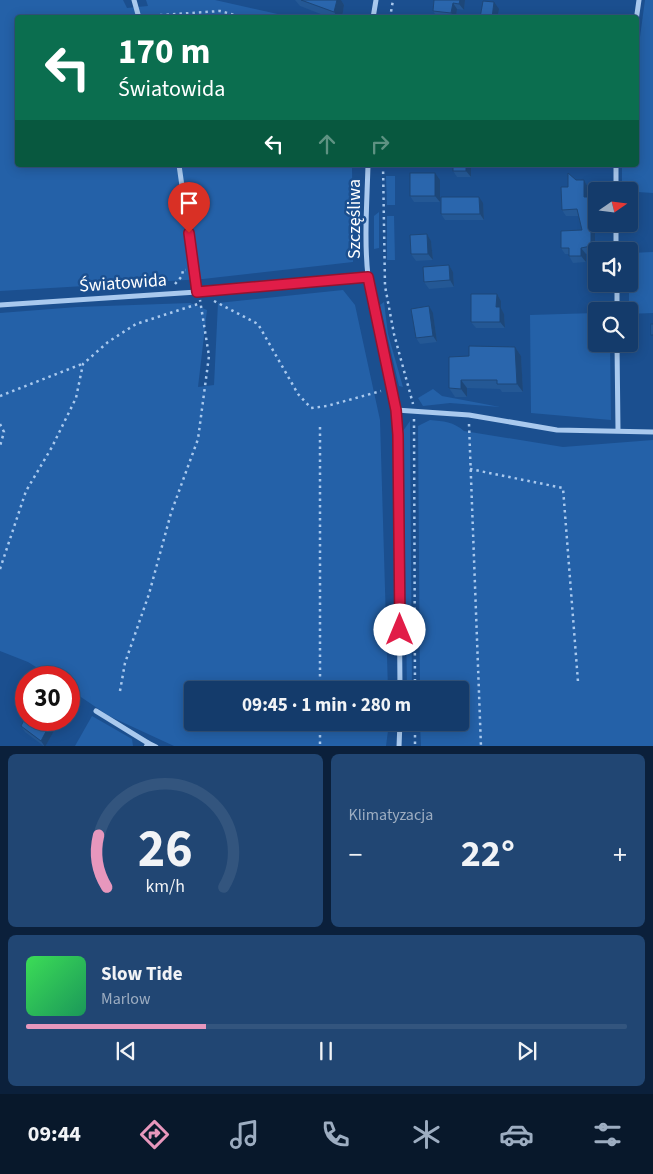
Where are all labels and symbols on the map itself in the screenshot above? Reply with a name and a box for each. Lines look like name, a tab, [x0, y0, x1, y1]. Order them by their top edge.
street label: Szczęśliwa	[342, 179, 367, 259]
pin	[168, 182, 210, 233]
north arrow	[588, 182, 638, 232]
street label: Światowida	[78, 267, 168, 299]
position arrow	[373, 603, 425, 655]
speed limit sign: 30	[15, 666, 80, 731]

